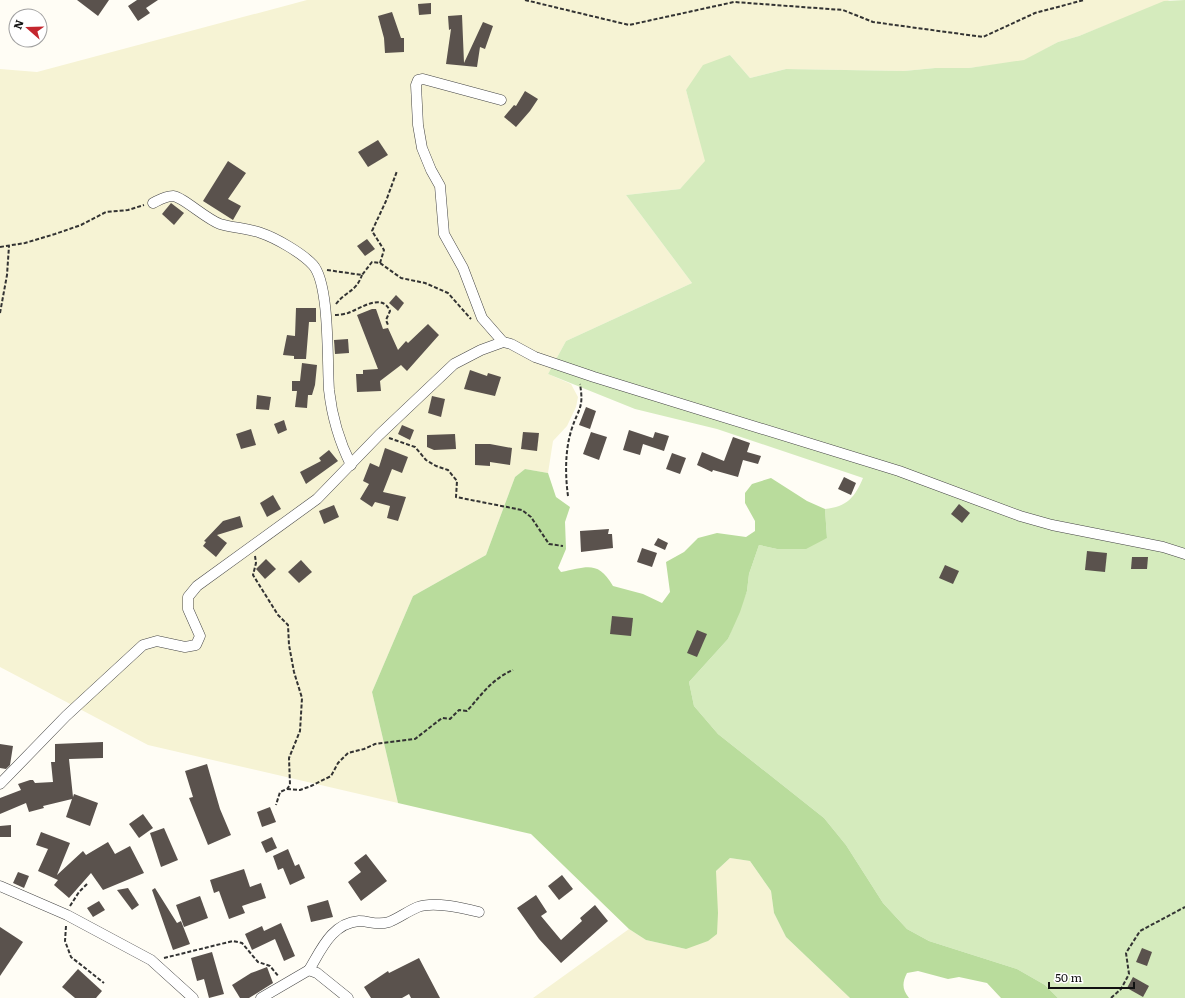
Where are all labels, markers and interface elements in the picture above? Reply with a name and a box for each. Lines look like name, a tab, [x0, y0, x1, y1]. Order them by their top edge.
north arrow	[8, 8, 48, 48]
text: N	[9, 17, 27, 31]
scale bar	[1049, 964, 1134, 990]
text: 50 m	[1055, 968, 1082, 986]

